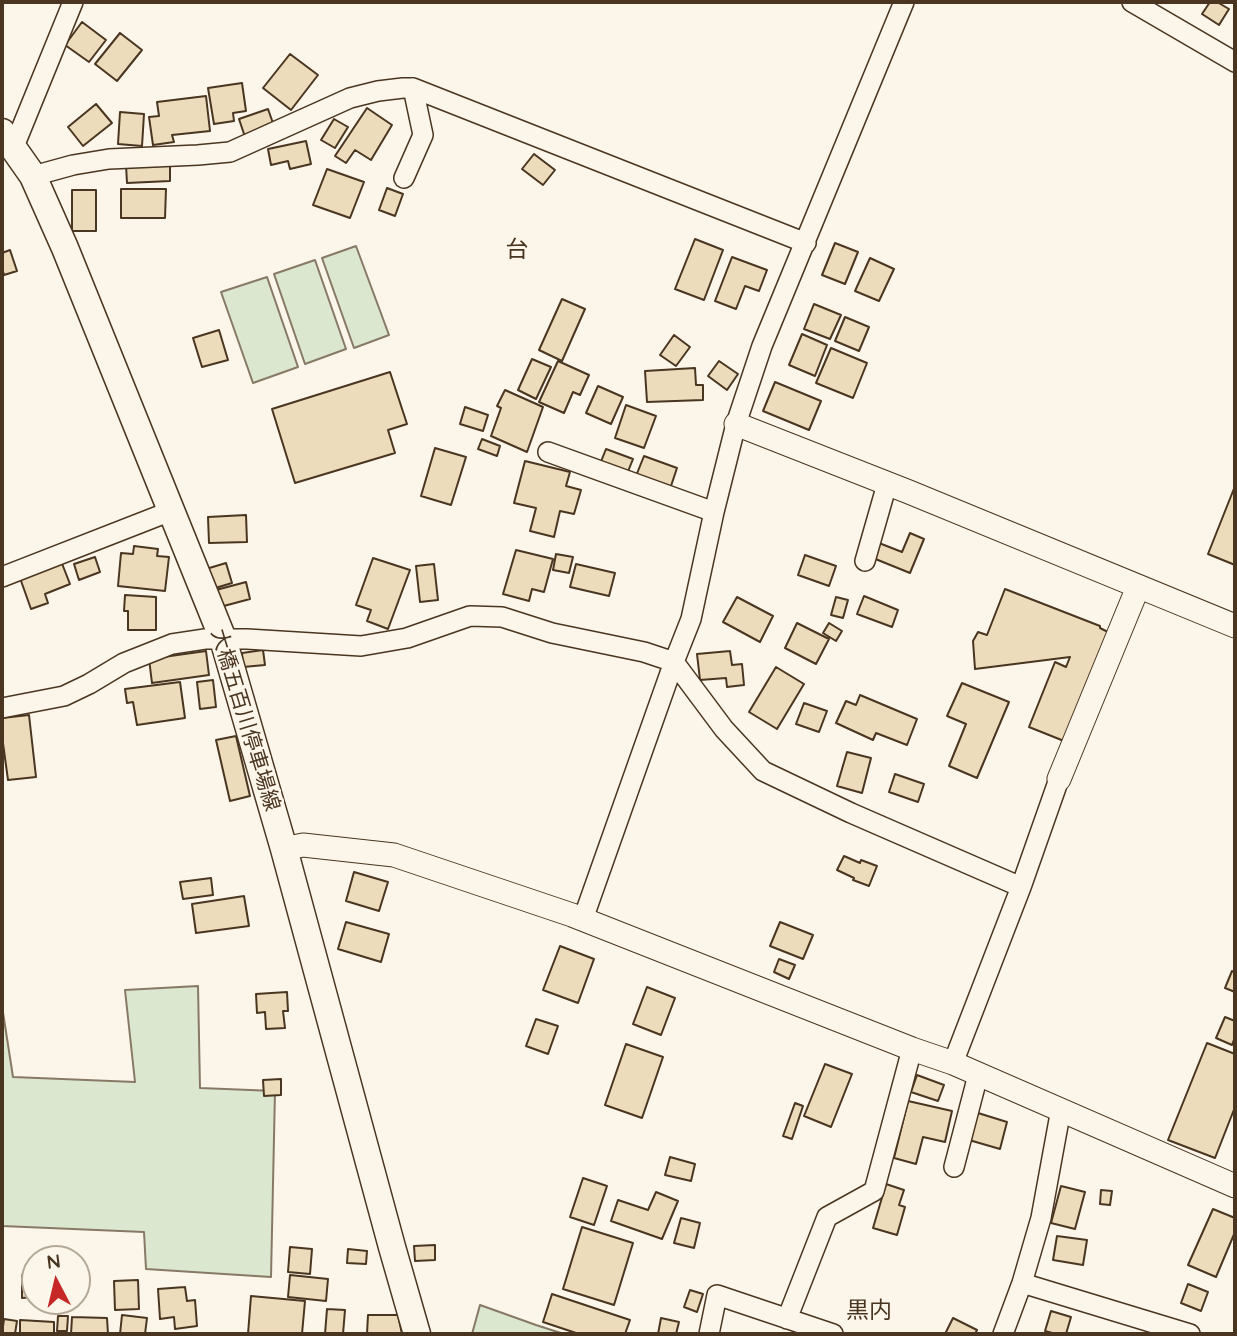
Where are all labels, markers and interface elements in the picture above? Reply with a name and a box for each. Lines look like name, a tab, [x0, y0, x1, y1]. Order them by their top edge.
district label: 台	[506, 236, 528, 264]
street label: 大橋五百川停車場線	[205, 626, 285, 814]
north arrow	[21, 1245, 91, 1315]
text: N	[45, 1248, 62, 1274]
district label: 黒内	[846, 1297, 892, 1325]

